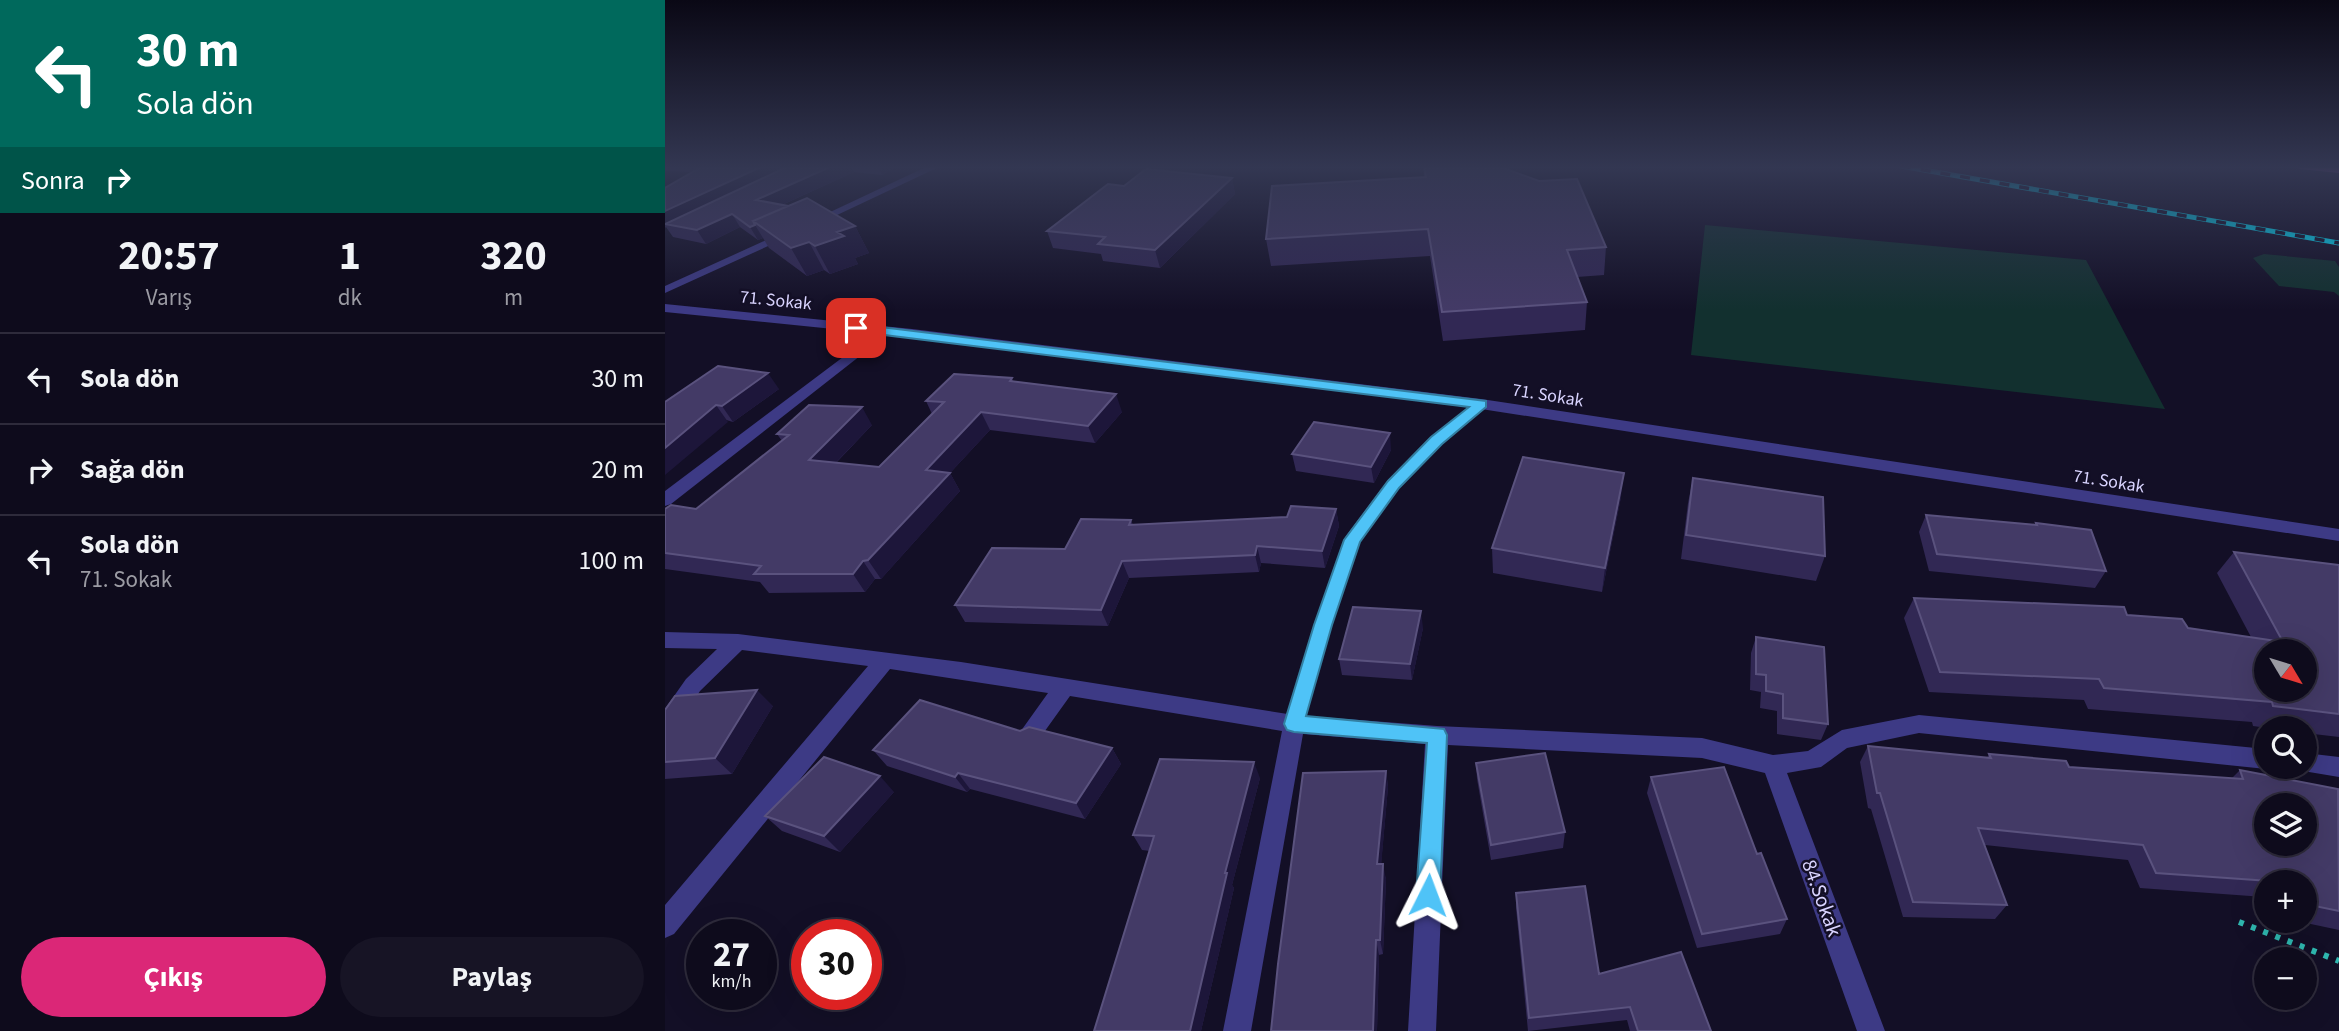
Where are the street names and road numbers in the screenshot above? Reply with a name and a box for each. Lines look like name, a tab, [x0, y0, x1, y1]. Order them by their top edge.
street label: 71. Sokak	[739, 284, 813, 317]
street label: 71. Sokak	[1510, 378, 1586, 413]
street label: 71. Sokak	[2071, 464, 2147, 499]
street label: 84.Sokak	[1794, 855, 1850, 941]

